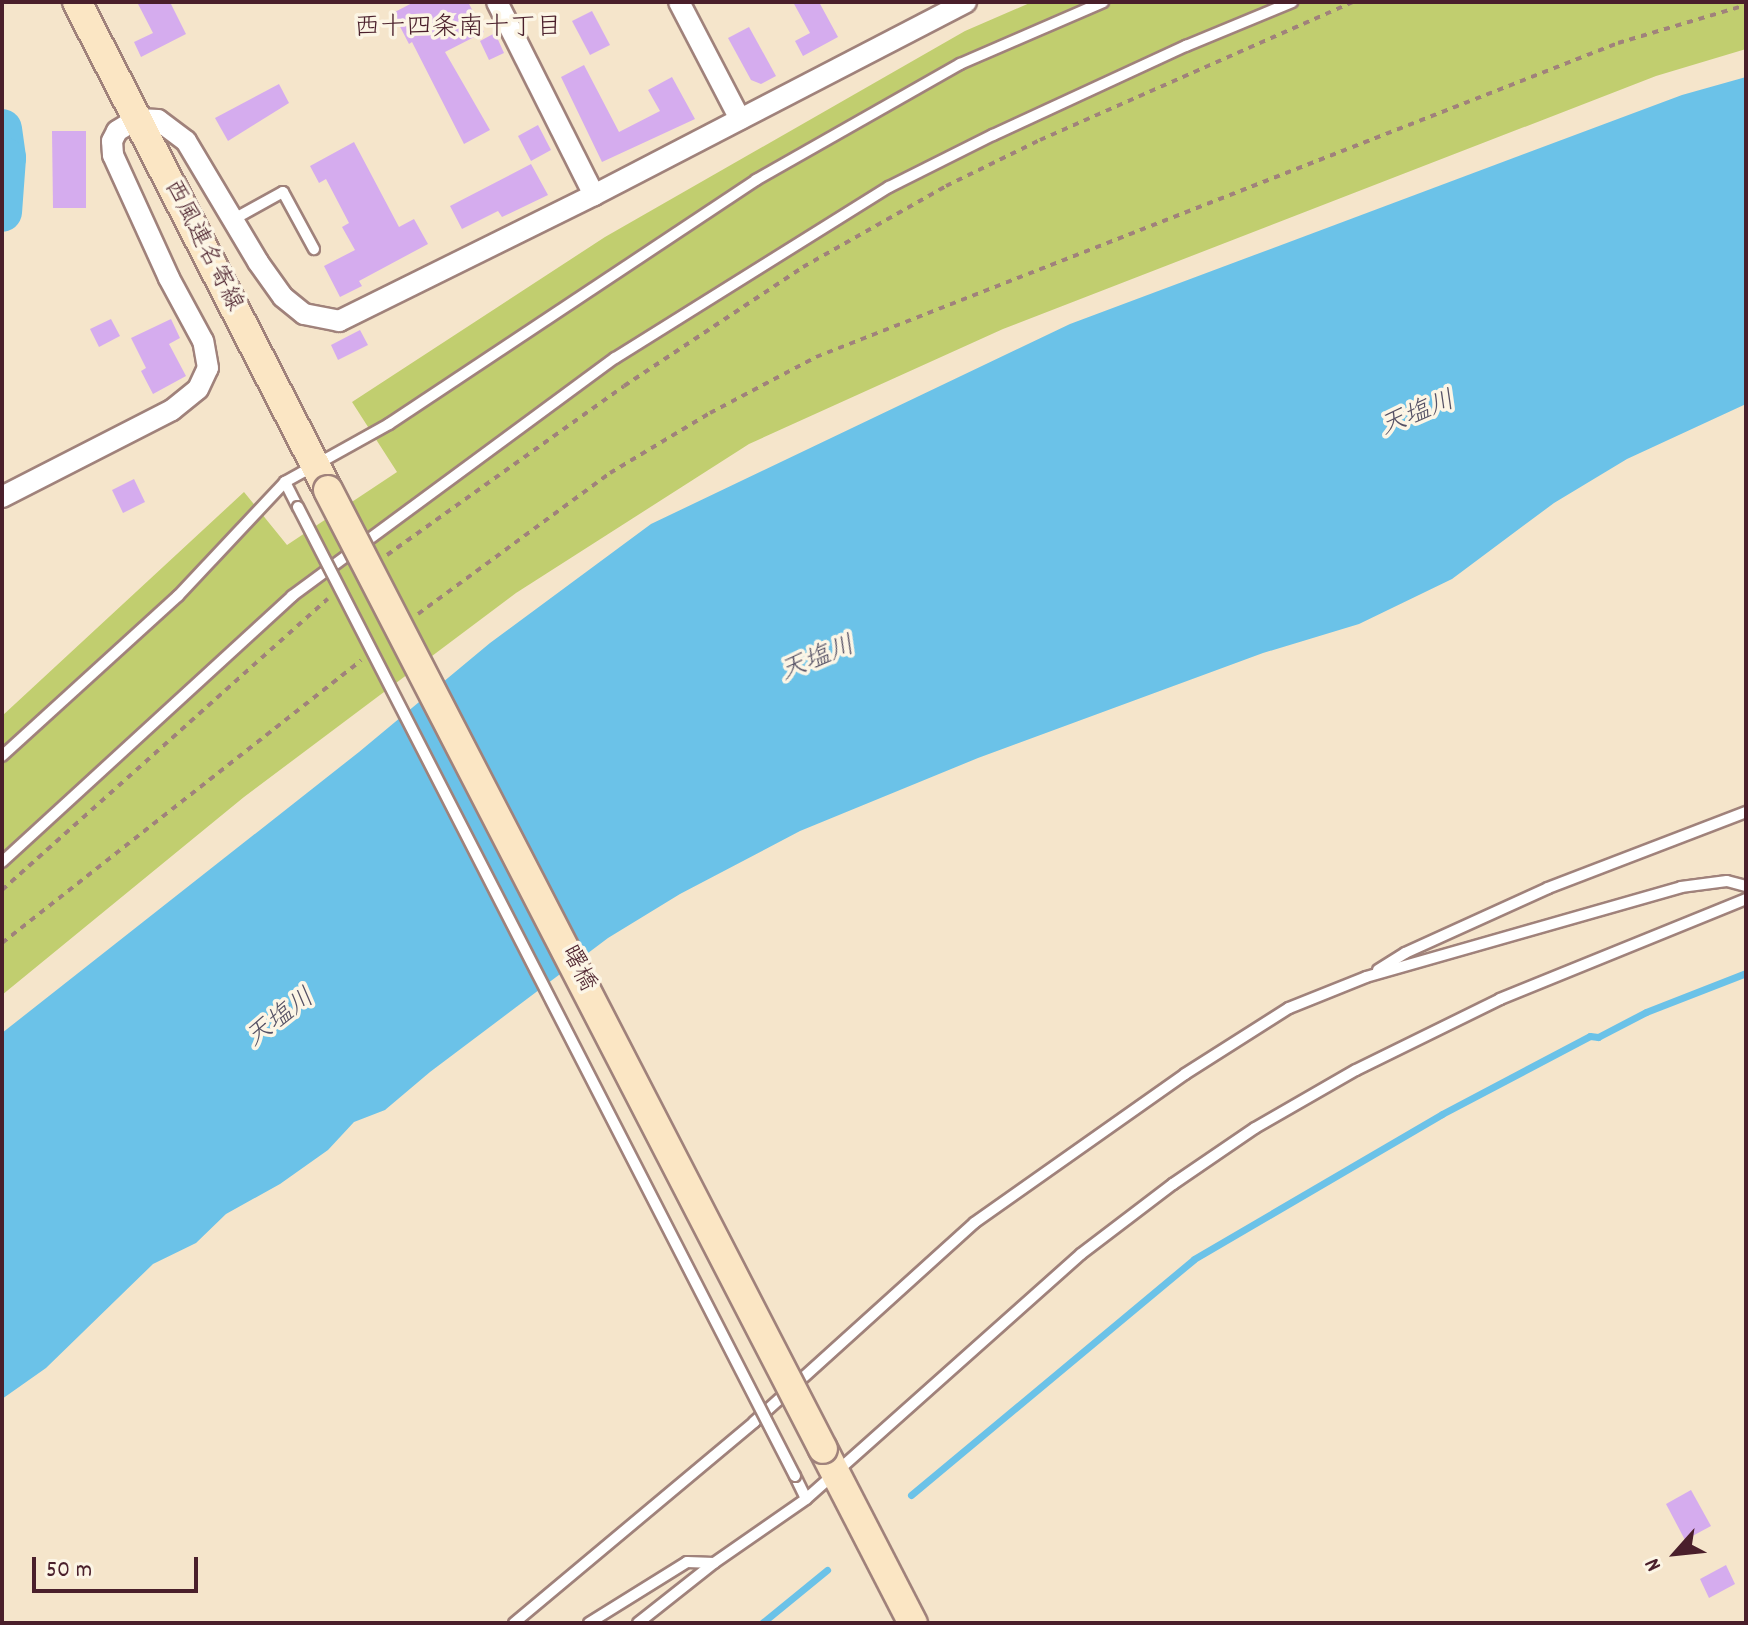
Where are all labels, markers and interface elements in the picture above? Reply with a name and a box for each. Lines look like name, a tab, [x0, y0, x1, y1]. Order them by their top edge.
district label: 西十四条南十丁目	[354, 13, 562, 45]
street label: 西風連名寄線	[156, 175, 248, 317]
water label: 天塩川	[1376, 386, 1460, 444]
water label: 天塩川	[776, 631, 860, 689]
street label: 曙橋	[553, 941, 601, 997]
water label: 天塩川	[240, 983, 322, 1055]
north arrow	[1636, 1513, 1716, 1593]
scale bar	[36, 1541, 202, 1591]
text: N	[1638, 1552, 1670, 1576]
text: 50 m	[46, 1554, 92, 1588]

